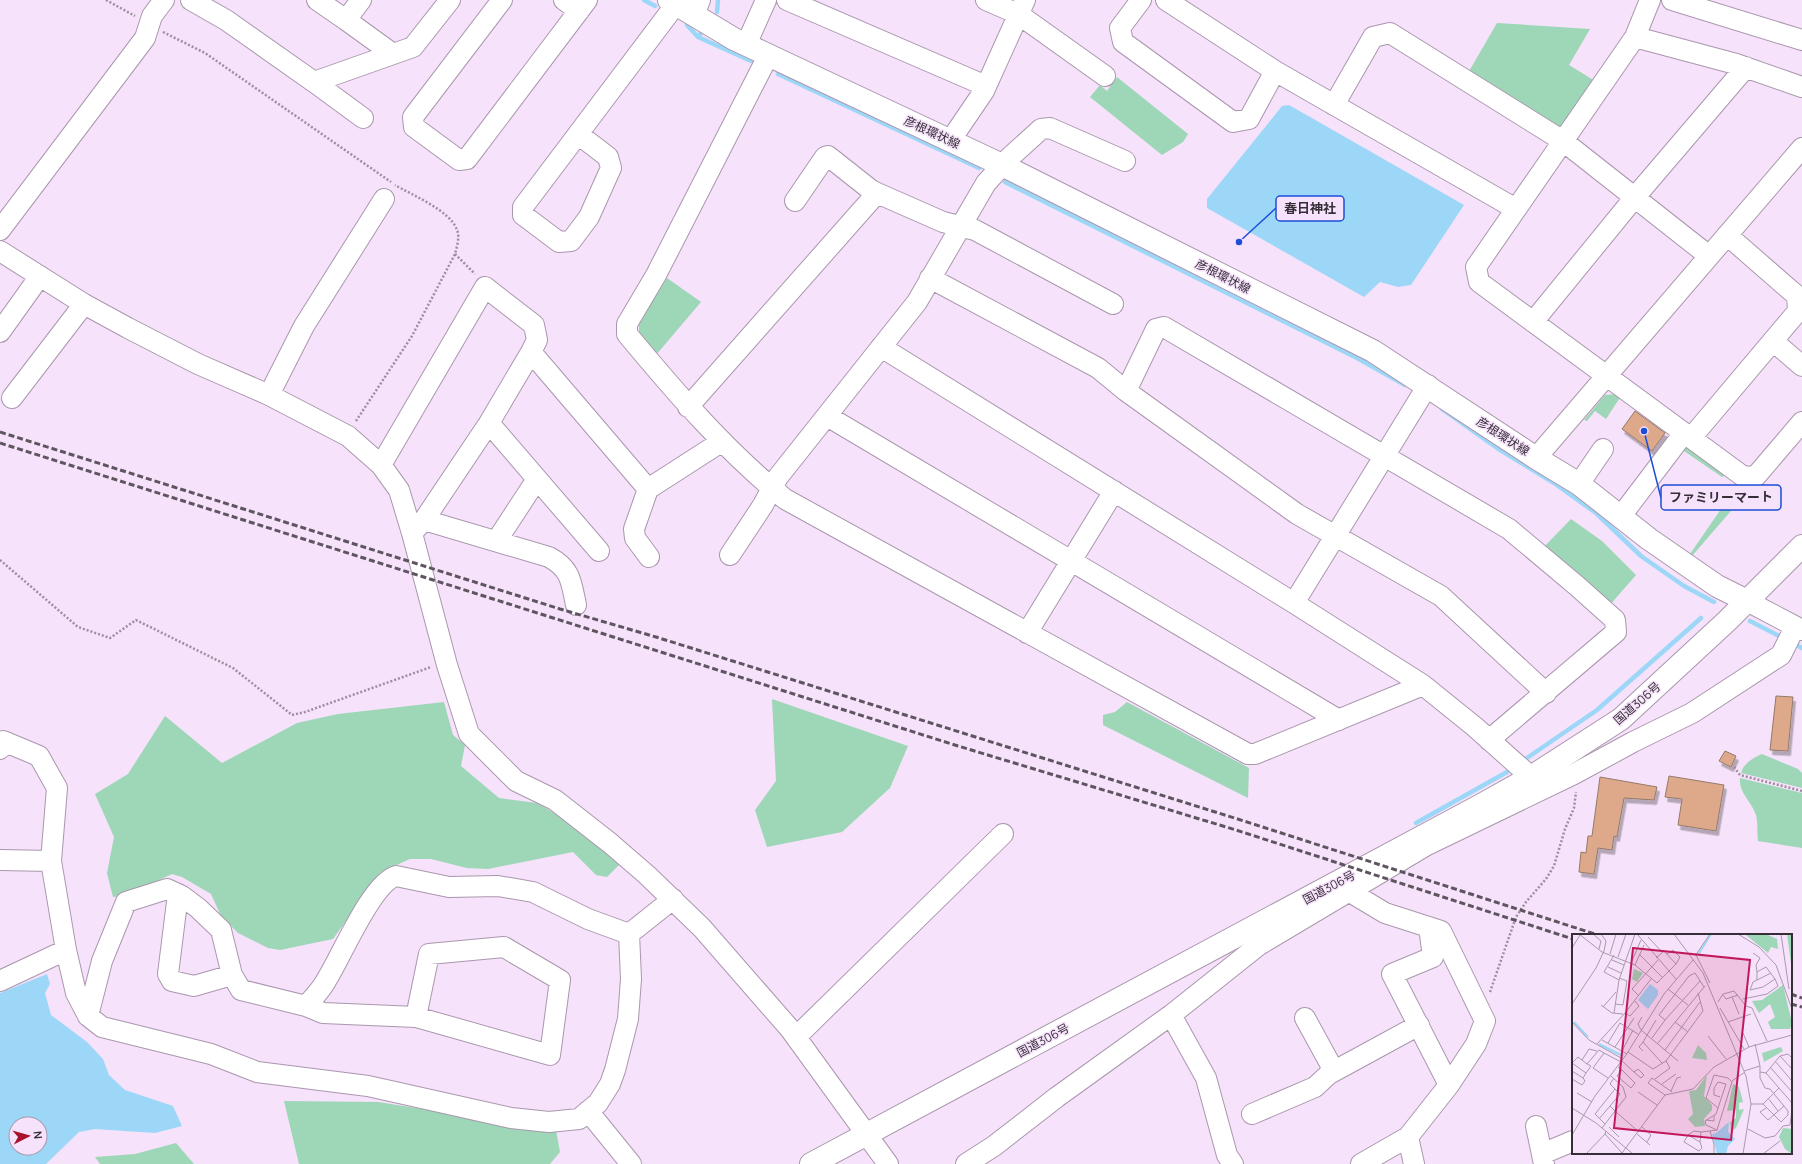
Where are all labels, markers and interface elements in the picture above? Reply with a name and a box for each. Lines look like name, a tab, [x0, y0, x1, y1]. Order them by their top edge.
street label: 彦根環状線	[901, 112, 963, 152]
callout: 春日神社	[1276, 196, 1344, 221]
text: 春日神社	[1284, 199, 1336, 217]
street label: 彦根環状線	[1192, 255, 1254, 297]
street label: 彦根環状線	[1473, 413, 1533, 459]
callout: ファミリーマート	[1661, 485, 1781, 510]
text: ファミリーマート	[1669, 488, 1773, 506]
street label: 国道306号	[1610, 678, 1664, 728]
street label: 国道306号	[1300, 866, 1358, 908]
inset map	[1572, 934, 1792, 1154]
street label: 国道306号	[1014, 1019, 1072, 1061]
north arrow	[8, 1116, 48, 1156]
text: N	[31, 1130, 46, 1140]

